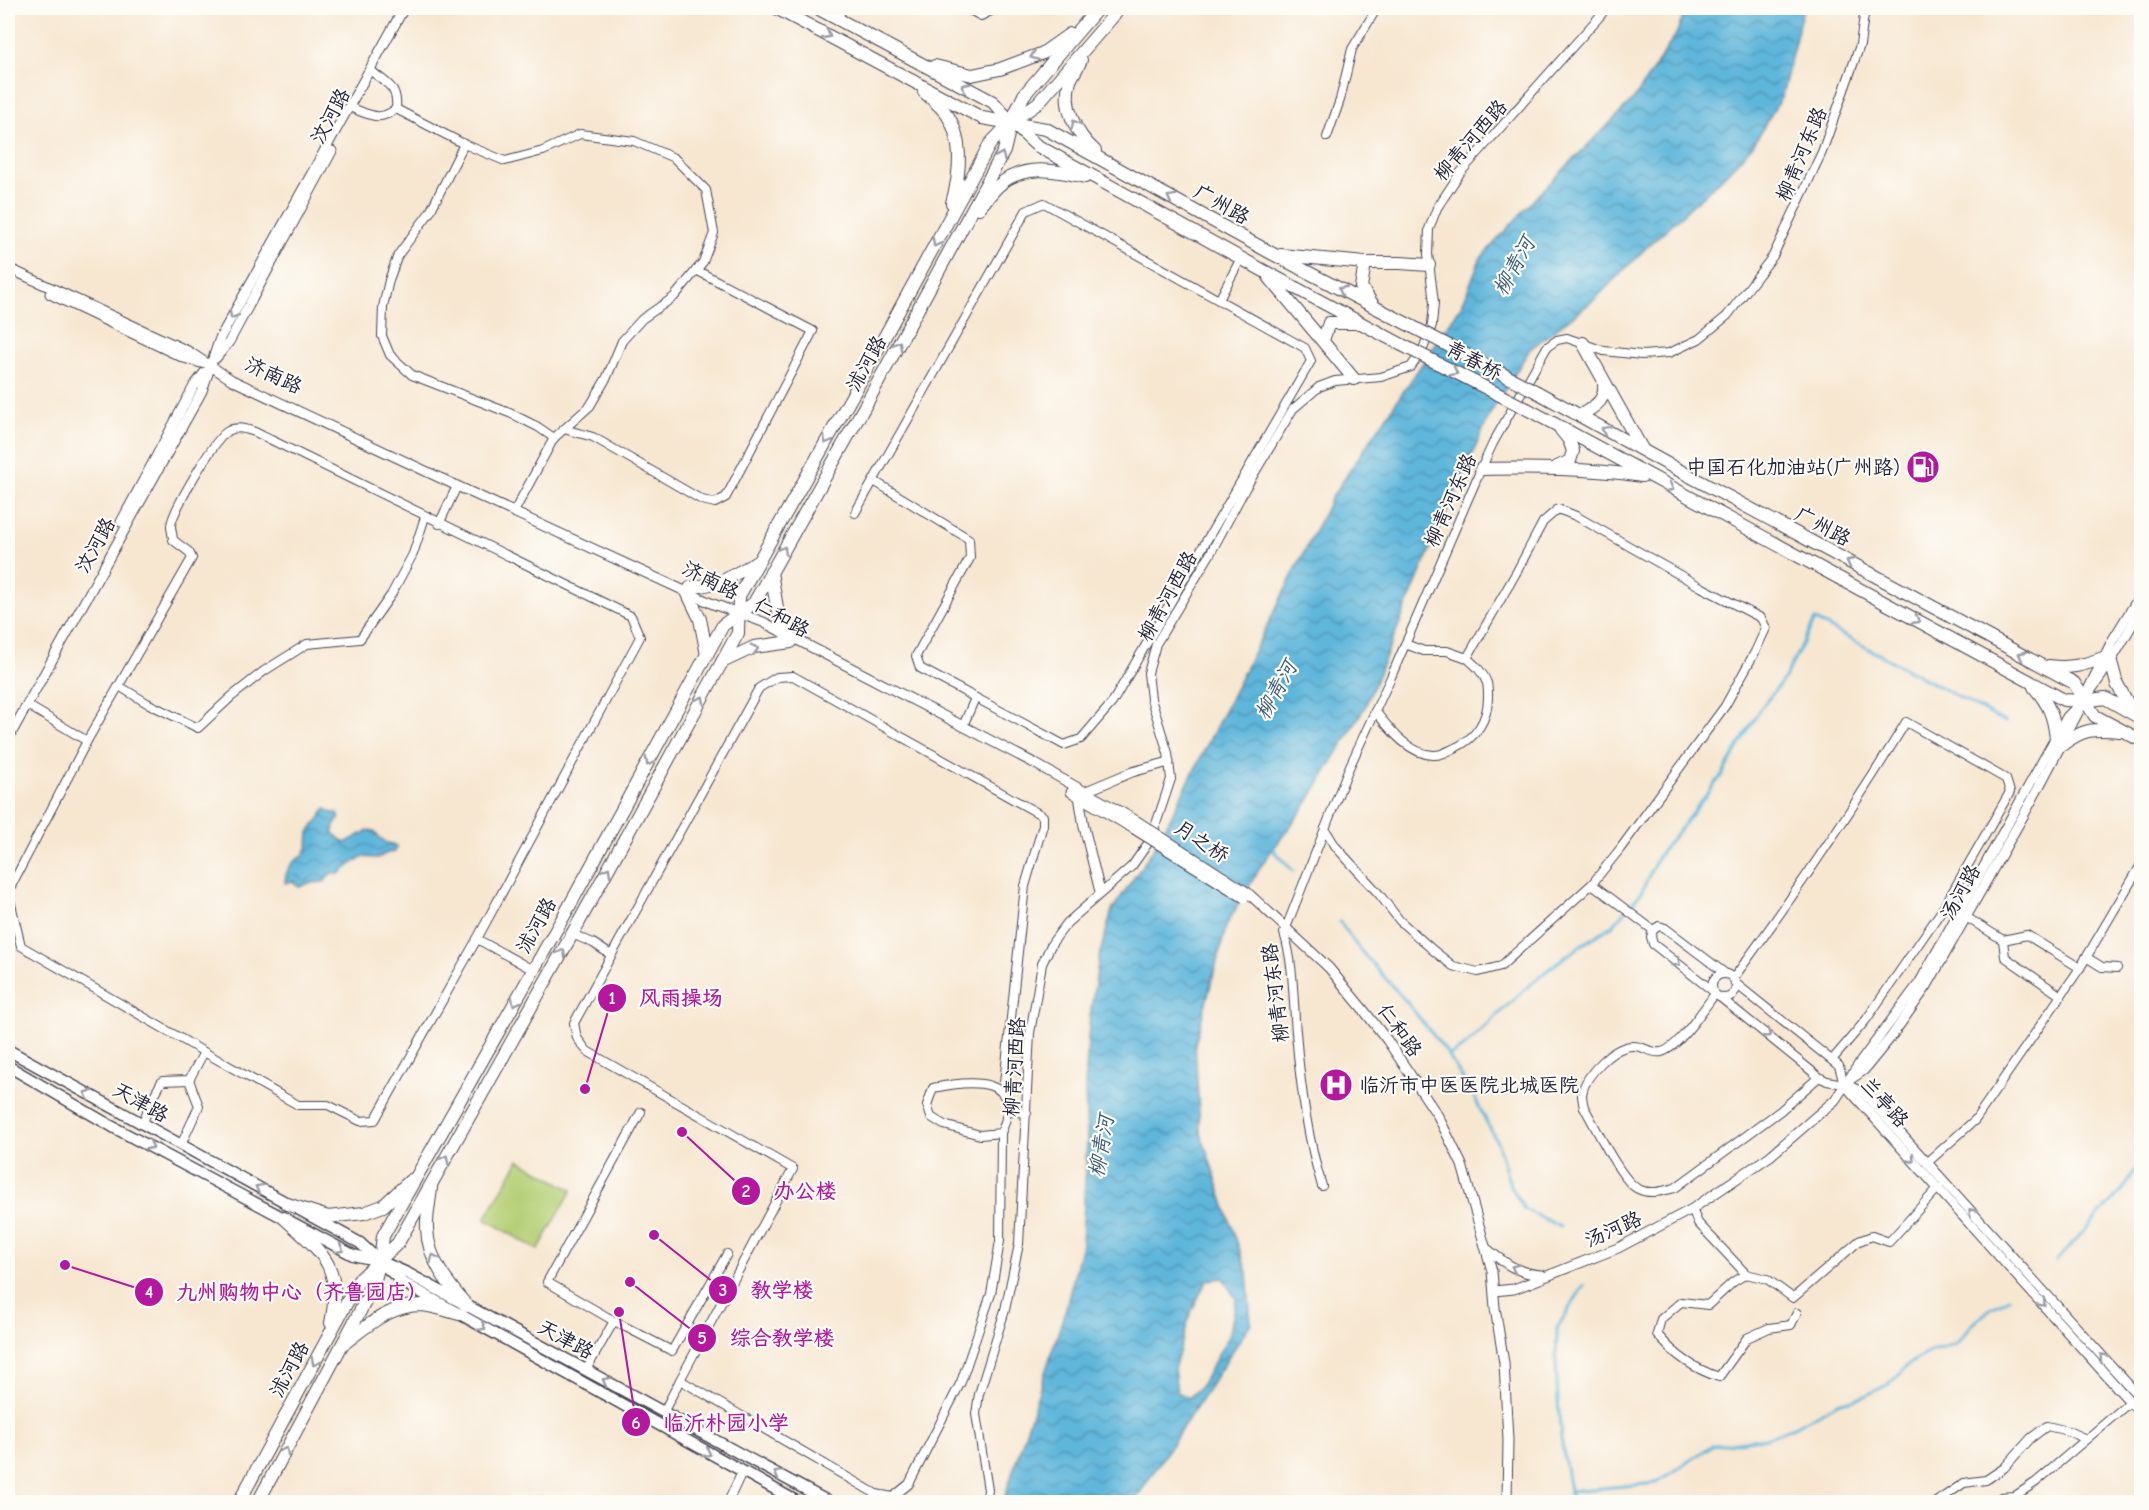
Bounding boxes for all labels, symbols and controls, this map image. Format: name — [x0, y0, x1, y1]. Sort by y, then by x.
one-way arrow — [821, 28, 832, 39]
one-way arrow — [1029, 49, 1040, 61]
street label: 汶河路 — [306, 83, 355, 148]
one-way arrow — [961, 83, 971, 94]
street label: 柳青河西路 — [1429, 94, 1513, 186]
street label: 柳青河东路 — [1771, 103, 1832, 205]
one-way arrow — [1071, 120, 1082, 131]
one-way arrow — [994, 151, 1006, 162]
street label: 广州路 — [1190, 180, 1254, 230]
one-way arrow — [1166, 194, 1177, 205]
water label: 柳青河 — [1488, 230, 1541, 299]
one-way arrow — [932, 236, 943, 247]
one-way arrow — [1338, 286, 1349, 297]
one-way arrow — [229, 309, 240, 320]
street label: 沭河路 — [842, 331, 892, 395]
street label: 青春桥 — [1442, 336, 1506, 385]
one-way arrow — [891, 341, 902, 352]
street label: 济南路 — [242, 352, 307, 399]
one-way arrow — [1448, 364, 1459, 376]
one-way arrow — [1601, 425, 1611, 437]
one-way arrow — [823, 433, 834, 444]
street label: 柳青河东路 — [1420, 449, 1482, 551]
fuel station icon: 中国石化加油站(广州路) — [1905, 449, 1941, 485]
place label: 中国石化加油站(广州路) — [1686, 456, 1900, 479]
one-way arrow — [1664, 481, 1674, 492]
street label: 广州路 — [1791, 502, 1856, 551]
street label: 汶河路 — [71, 513, 121, 577]
one-way arrow — [776, 546, 788, 556]
street label: 柳青河西路 — [1133, 546, 1202, 646]
street label: 济南路 — [679, 557, 744, 605]
one-way arrow — [1845, 558, 1856, 570]
street label: 仁和路 — [750, 593, 814, 643]
one-way arrow — [1909, 613, 1920, 624]
one-way arrow — [750, 643, 760, 656]
one-way arrow — [2018, 651, 2028, 662]
water label: 柳青河 — [1250, 654, 1303, 723]
one-way arrow — [694, 696, 705, 706]
one-way arrow — [644, 755, 656, 766]
street label: 月之桥 — [1170, 815, 1233, 867]
street label: 汤河路 — [1936, 860, 1986, 924]
one-way arrow — [600, 867, 611, 877]
street label: 沭河路 — [512, 893, 562, 957]
street label: 柳青河东路 — [1258, 941, 1293, 1044]
one-way arrow — [554, 949, 566, 959]
one-way arrow — [1670, 955, 1681, 966]
callout: 风雨操场 — [597, 978, 735, 1017]
text: 风雨操场 — [639, 986, 723, 1010]
text: 1 — [608, 988, 616, 1009]
one-way arrow — [511, 996, 522, 1006]
street label: 仁和路 — [1373, 999, 1427, 1062]
street label: 柳青河西路 — [1000, 1015, 1030, 1118]
one-way arrow — [1760, 1027, 1771, 1038]
hospital icon: 临沂市中医医院北城医院 — [1318, 1067, 1354, 1103]
street label: 兰亭路 — [1856, 1072, 1914, 1133]
place label: 临沂市中医医院北城医院 — [1359, 1074, 1579, 1097]
street label: 天津路 — [109, 1078, 173, 1128]
one-way arrow — [84, 1090, 94, 1101]
water label: 柳青河 — [1084, 1110, 1119, 1179]
one-way arrow — [144, 1139, 154, 1150]
one-way arrow — [1904, 1152, 1915, 1163]
one-way arrow — [438, 1155, 449, 1165]
callout: 办公楼 — [731, 1171, 848, 1210]
text: 办公楼 — [774, 1179, 837, 1203]
text: 2 — [742, 1181, 751, 1202]
one-way arrow — [254, 1184, 265, 1195]
street label: 汤河路 — [1581, 1206, 1646, 1252]
one-way arrow — [1968, 1208, 1979, 1218]
one-way arrow — [334, 1242, 345, 1253]
one-way arrow — [430, 1254, 442, 1265]
one-way arrow — [1510, 1264, 1521, 1276]
callout: 教学楼 — [708, 1270, 825, 1309]
callout: 九州购物中心（齐鲁园店） — [134, 1273, 440, 1312]
text: 教学楼 — [751, 1278, 814, 1302]
text: 九州购物中心（齐鲁园店） — [176, 1280, 428, 1304]
text: 3 — [719, 1280, 727, 1301]
text: 4 — [145, 1282, 153, 1303]
one-way arrow — [2035, 1297, 2046, 1307]
street label: 天津路 — [534, 1315, 599, 1364]
callout: 综合教学楼 — [687, 1318, 846, 1357]
one-way arrow — [476, 1320, 486, 1331]
text: 综合教学楼 — [730, 1326, 835, 1350]
text: 5 — [697, 1328, 707, 1349]
street label: 沭河路 — [265, 1336, 314, 1401]
one-way arrow — [2099, 1353, 2110, 1363]
one-way arrow — [311, 1356, 322, 1366]
one-way arrow — [602, 1377, 613, 1388]
callout: 临沂朴园小学 — [621, 1403, 801, 1442]
text: 临沂朴园小学 — [663, 1411, 789, 1435]
text: 6 — [631, 1413, 641, 1434]
one-way arrow — [701, 1446, 711, 1457]
one-way arrow — [278, 1447, 289, 1457]
one-way arrow — [773, 1470, 784, 1481]

